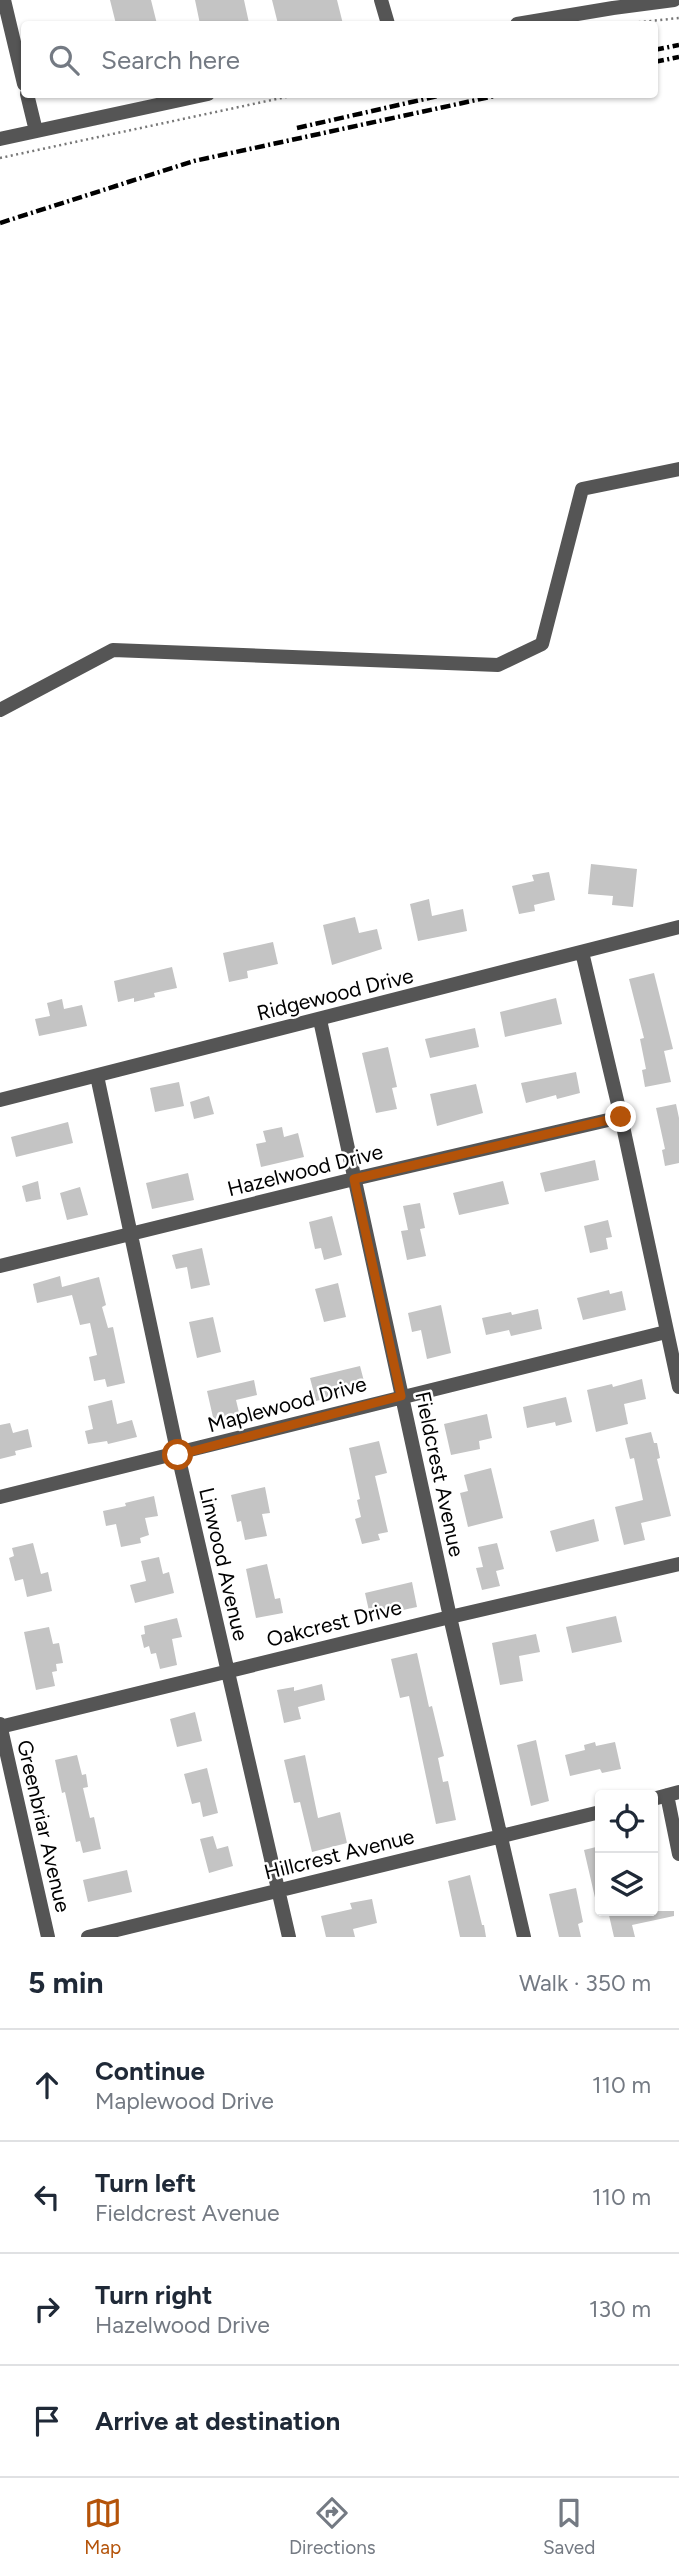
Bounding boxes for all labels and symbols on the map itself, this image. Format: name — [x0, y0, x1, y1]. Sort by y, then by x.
street label: Ridgewood Drive — [254, 962, 416, 1026]
route end — [605, 1101, 636, 1132]
street label: Hazelwood Drive — [225, 1139, 385, 1201]
street label: Maplewood Drive — [205, 1371, 369, 1437]
street label: Fieldcrest Avenue — [410, 1389, 470, 1559]
route start — [162, 1439, 193, 1470]
street label: Linwood Avenue — [194, 1485, 254, 1643]
street label: Oakcrest Drive — [264, 1594, 404, 1652]
street label: Greenbriar Avenue — [12, 1737, 76, 1915]
street label: Hillcrest Avenue — [261, 1823, 417, 1885]

